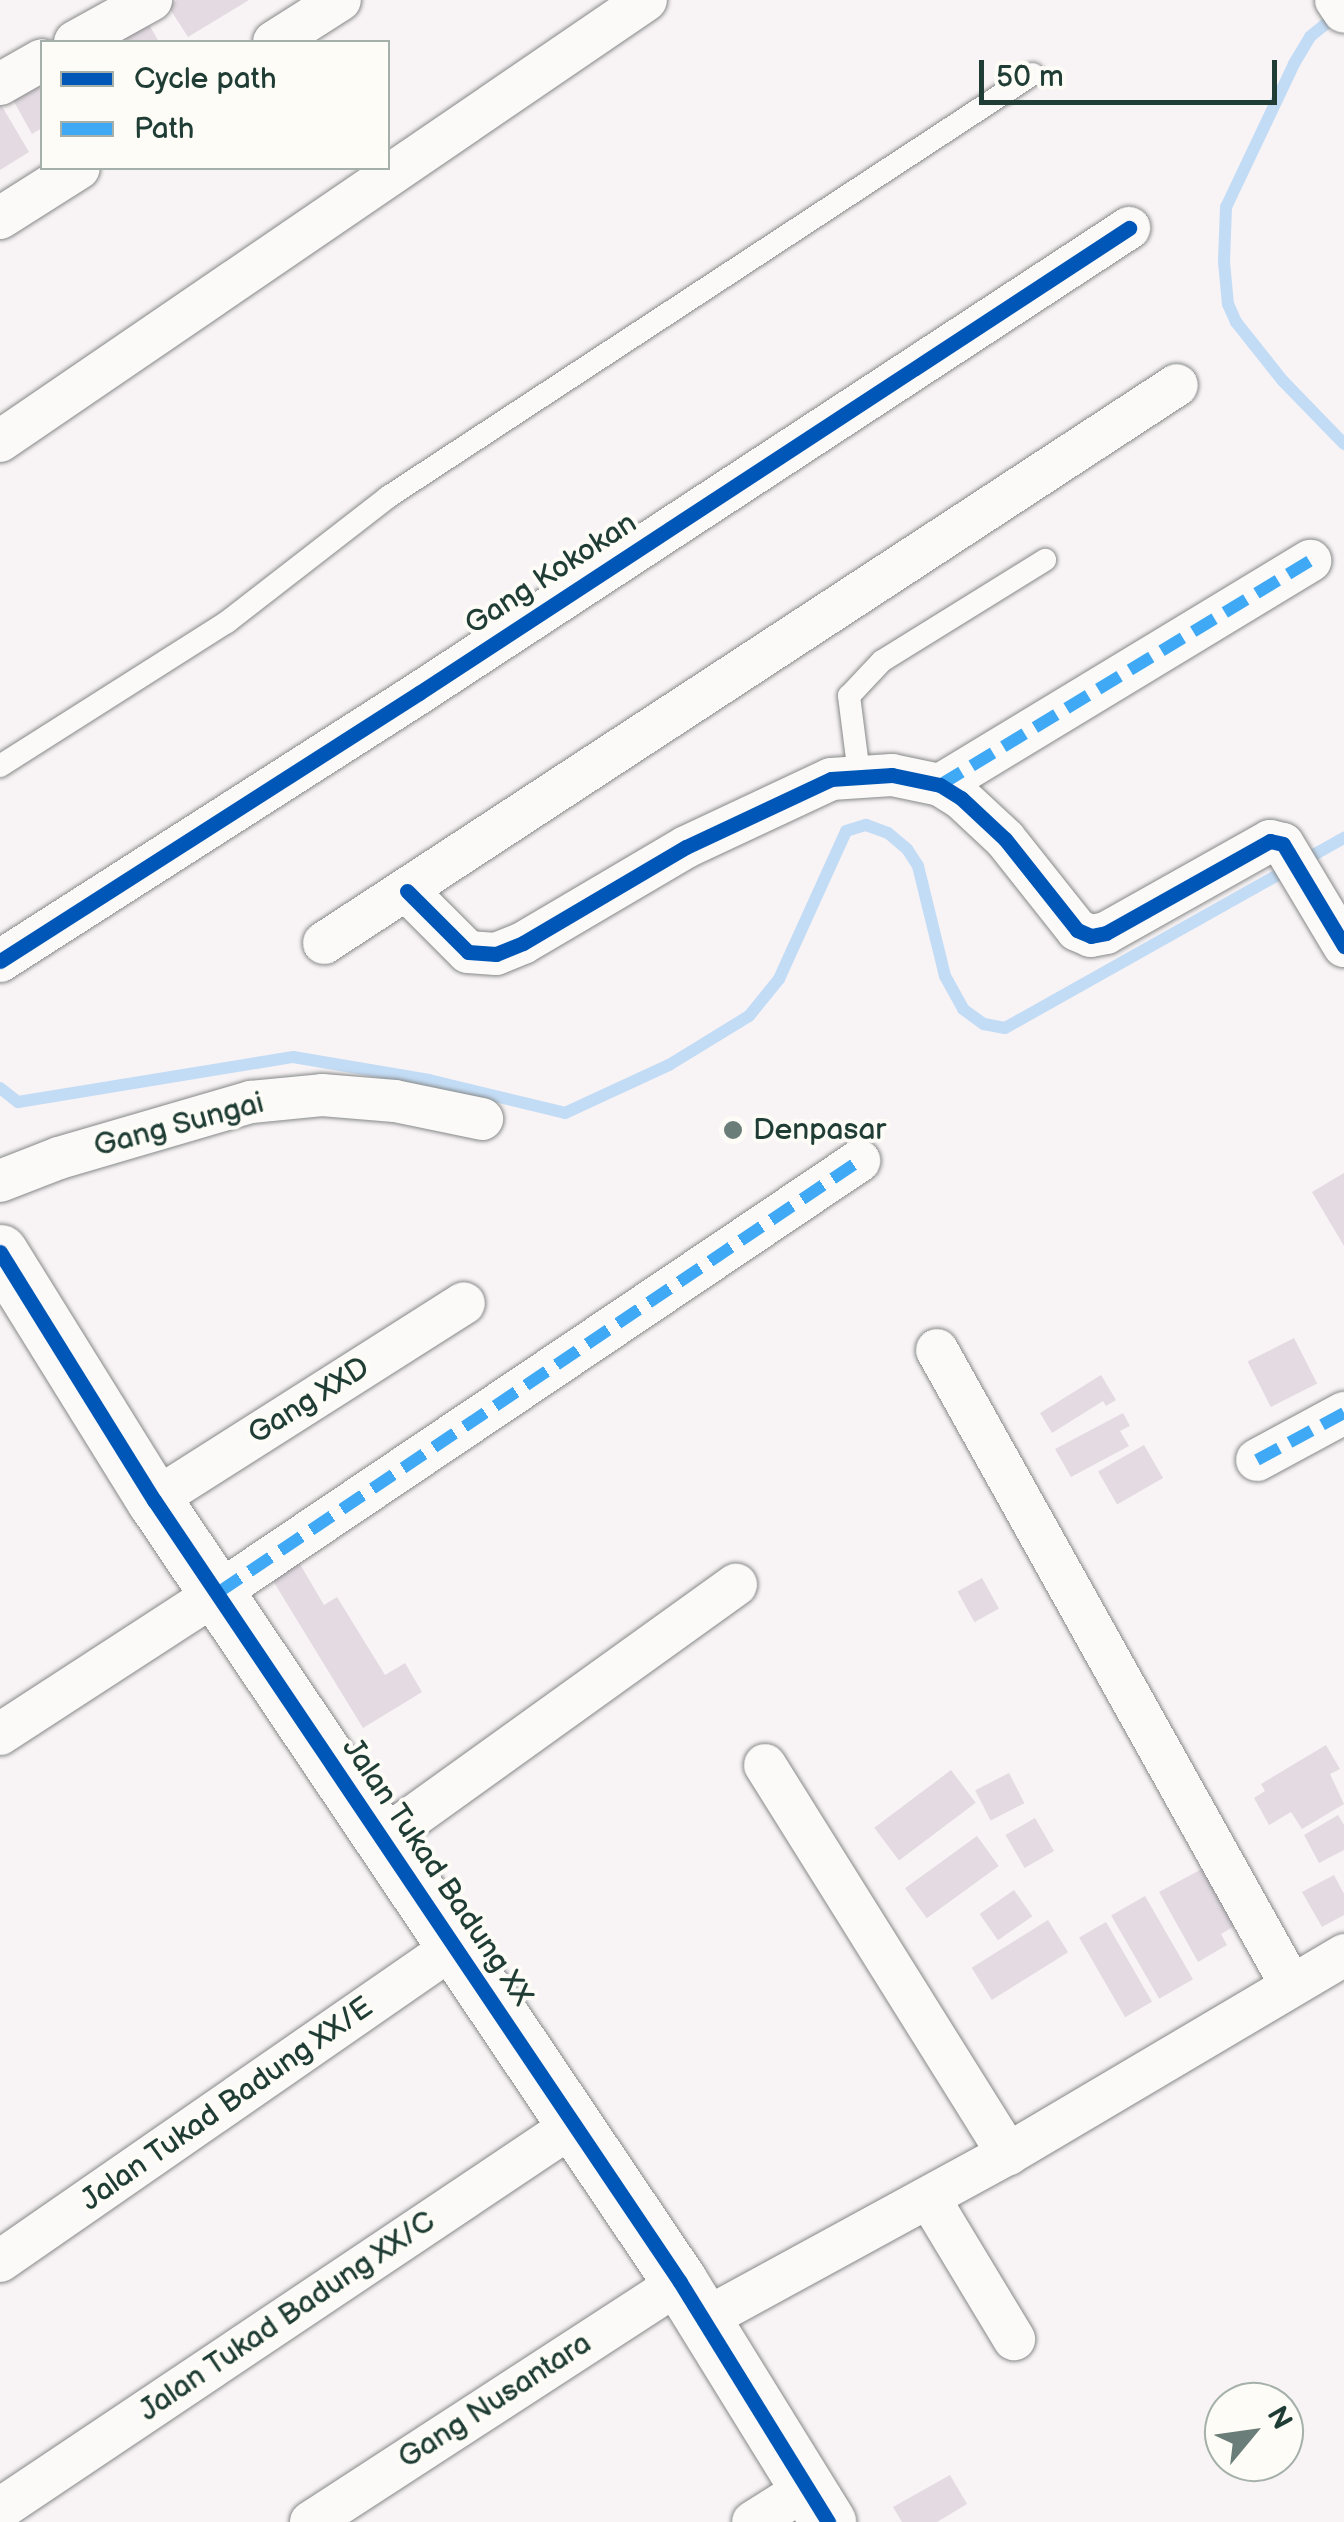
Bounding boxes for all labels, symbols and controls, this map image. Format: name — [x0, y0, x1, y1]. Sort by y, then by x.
legend — [40, 40, 390, 170]
scale bar — [984, 40, 1282, 102]
text: 50 m — [996, 59, 1064, 95]
text: Cycle path — [134, 61, 277, 97]
text: Path — [134, 111, 194, 147]
street label: Gang Kokokan — [459, 505, 643, 643]
street label: Gang Sungai — [90, 1085, 268, 1165]
place label: Denpasar — [753, 1112, 886, 1148]
marker: Denpasar — [722, 1119, 744, 1141]
street label: Gang XXD — [241, 1349, 377, 1453]
street label: Jalan Tukad Badung XX — [333, 1730, 541, 2014]
street label: Jalan Tukad Badung XX/E — [73, 1989, 381, 2219]
street label: Jalan Tukad Badung XX/C — [131, 2203, 443, 2429]
street label: Gang Nusantara — [392, 2325, 598, 2477]
north arrow — [1204, 2382, 1304, 2482]
text: N — [1259, 2401, 1298, 2435]

